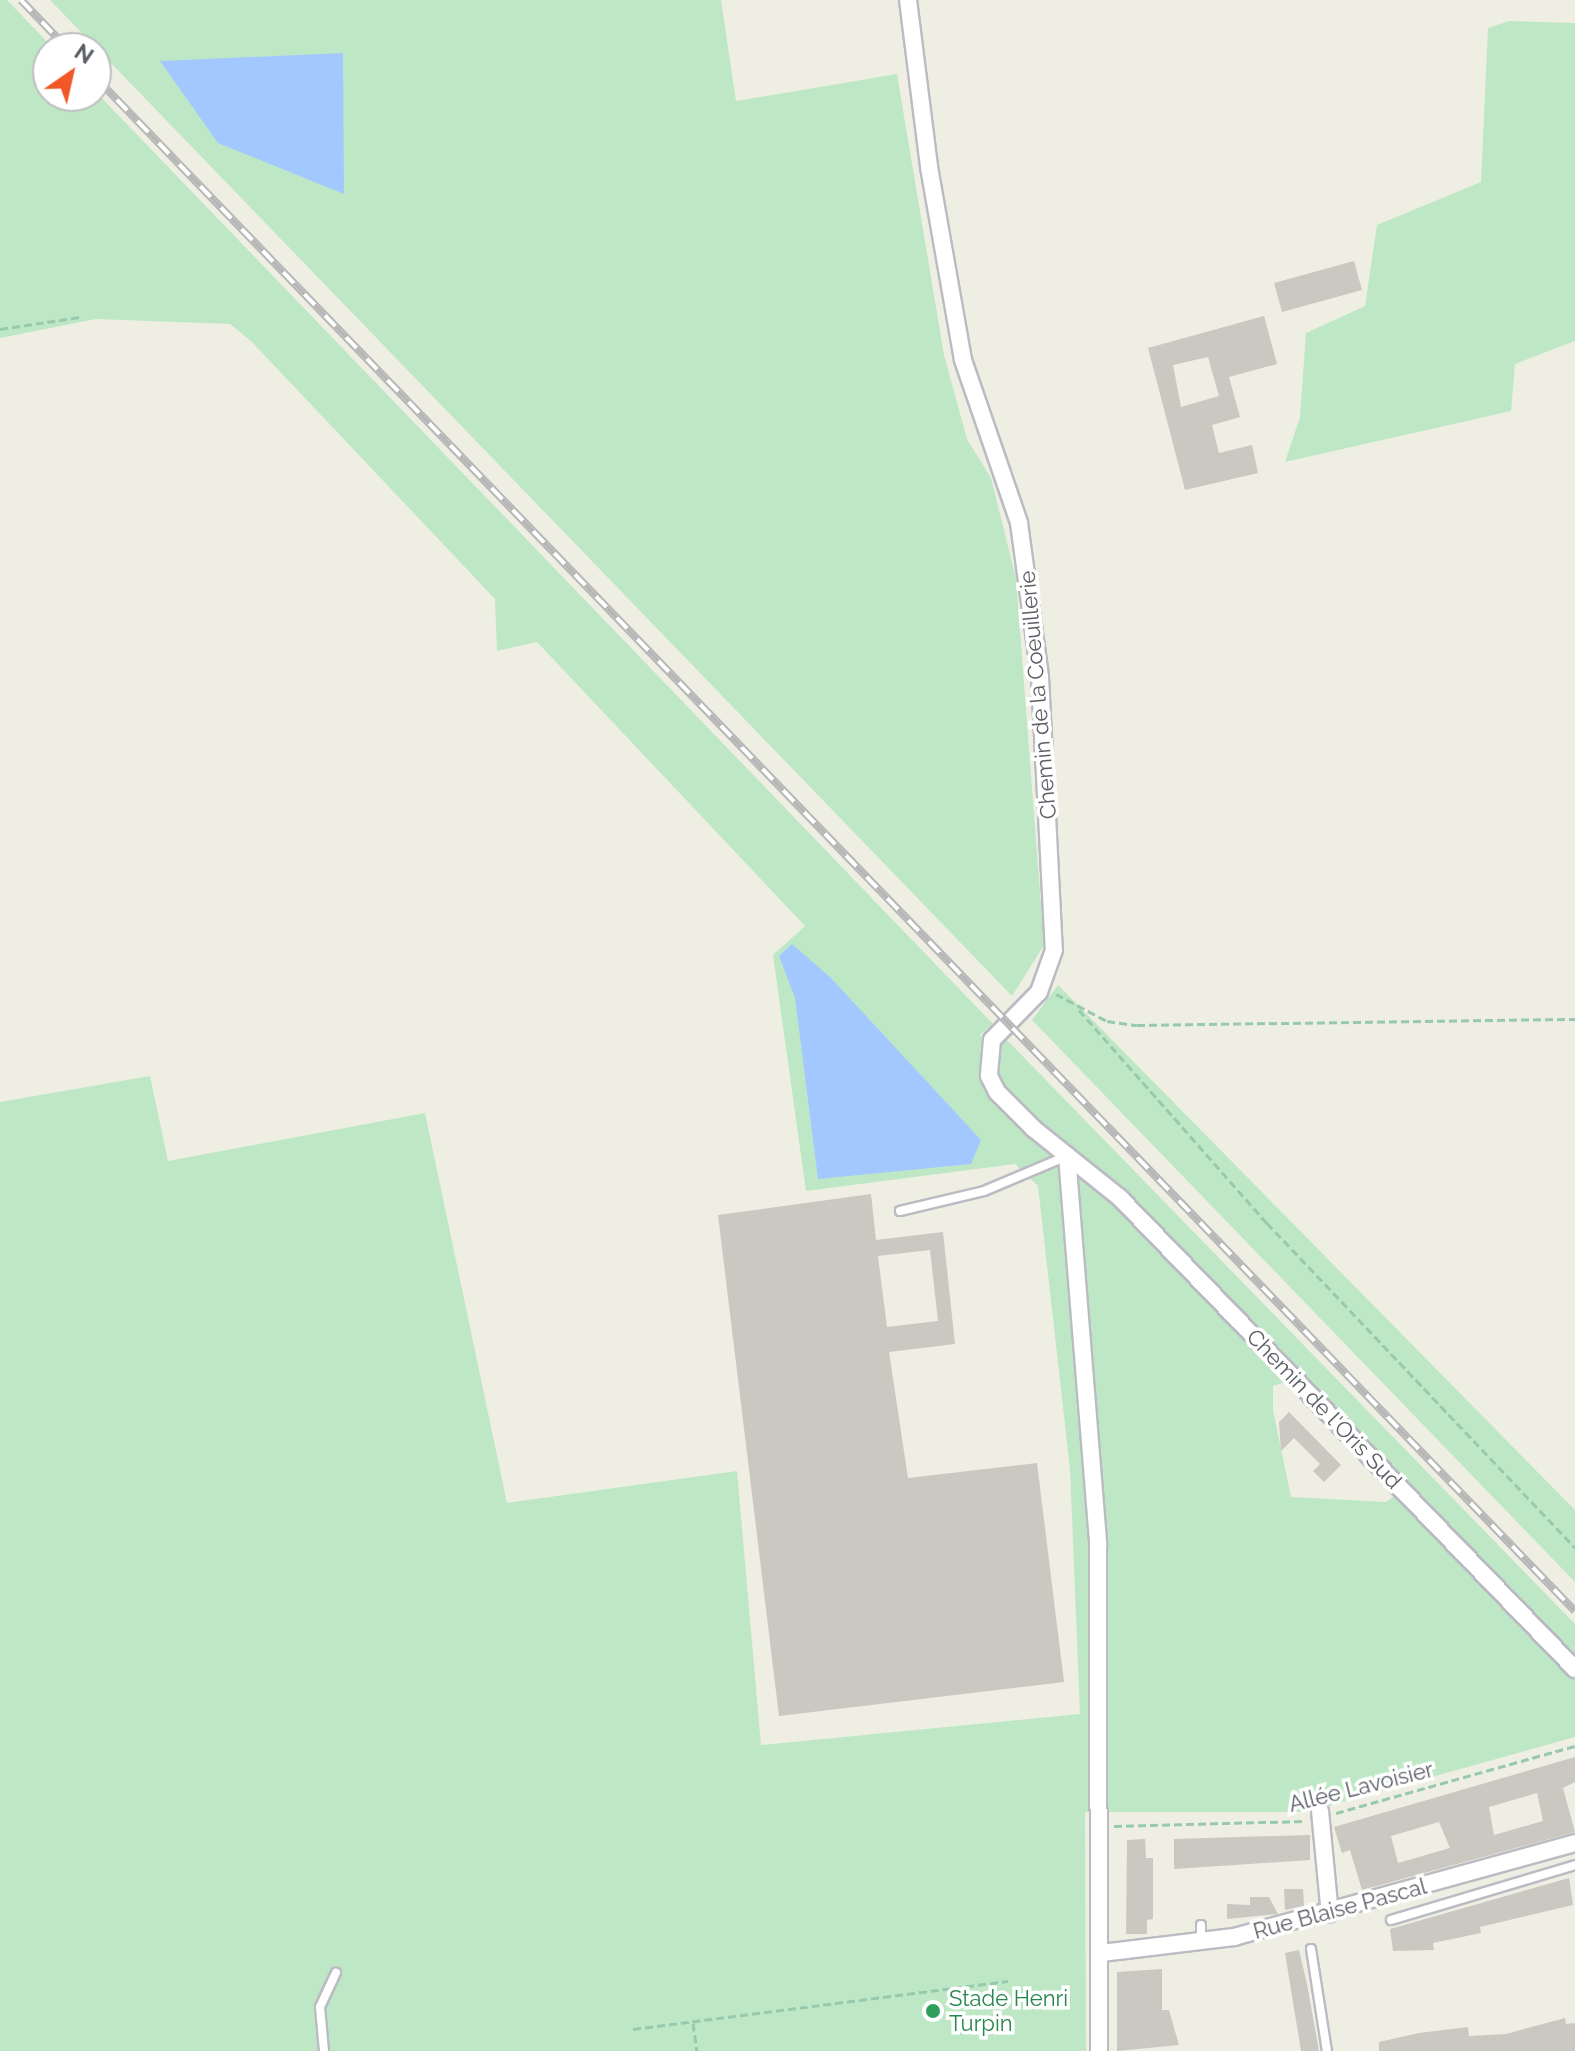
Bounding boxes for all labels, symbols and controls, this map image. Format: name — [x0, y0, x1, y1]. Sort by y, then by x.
north arrow — [32, 32, 112, 112]
text: N — [70, 38, 99, 69]
street label: Chemin de la Coeuillerie — [1014, 570, 1062, 820]
street label: Chemin de l'Oris Sud — [1241, 1324, 1407, 1494]
street label: Allée Lavoisier — [1286, 1756, 1436, 1818]
street label: Rue Blaise Pascal — [1250, 1873, 1430, 1945]
place label: Stade Henri Turpin — [949, 1985, 1068, 2036]
marker: Stade Henri Turpin — [924, 2002, 942, 2020]

